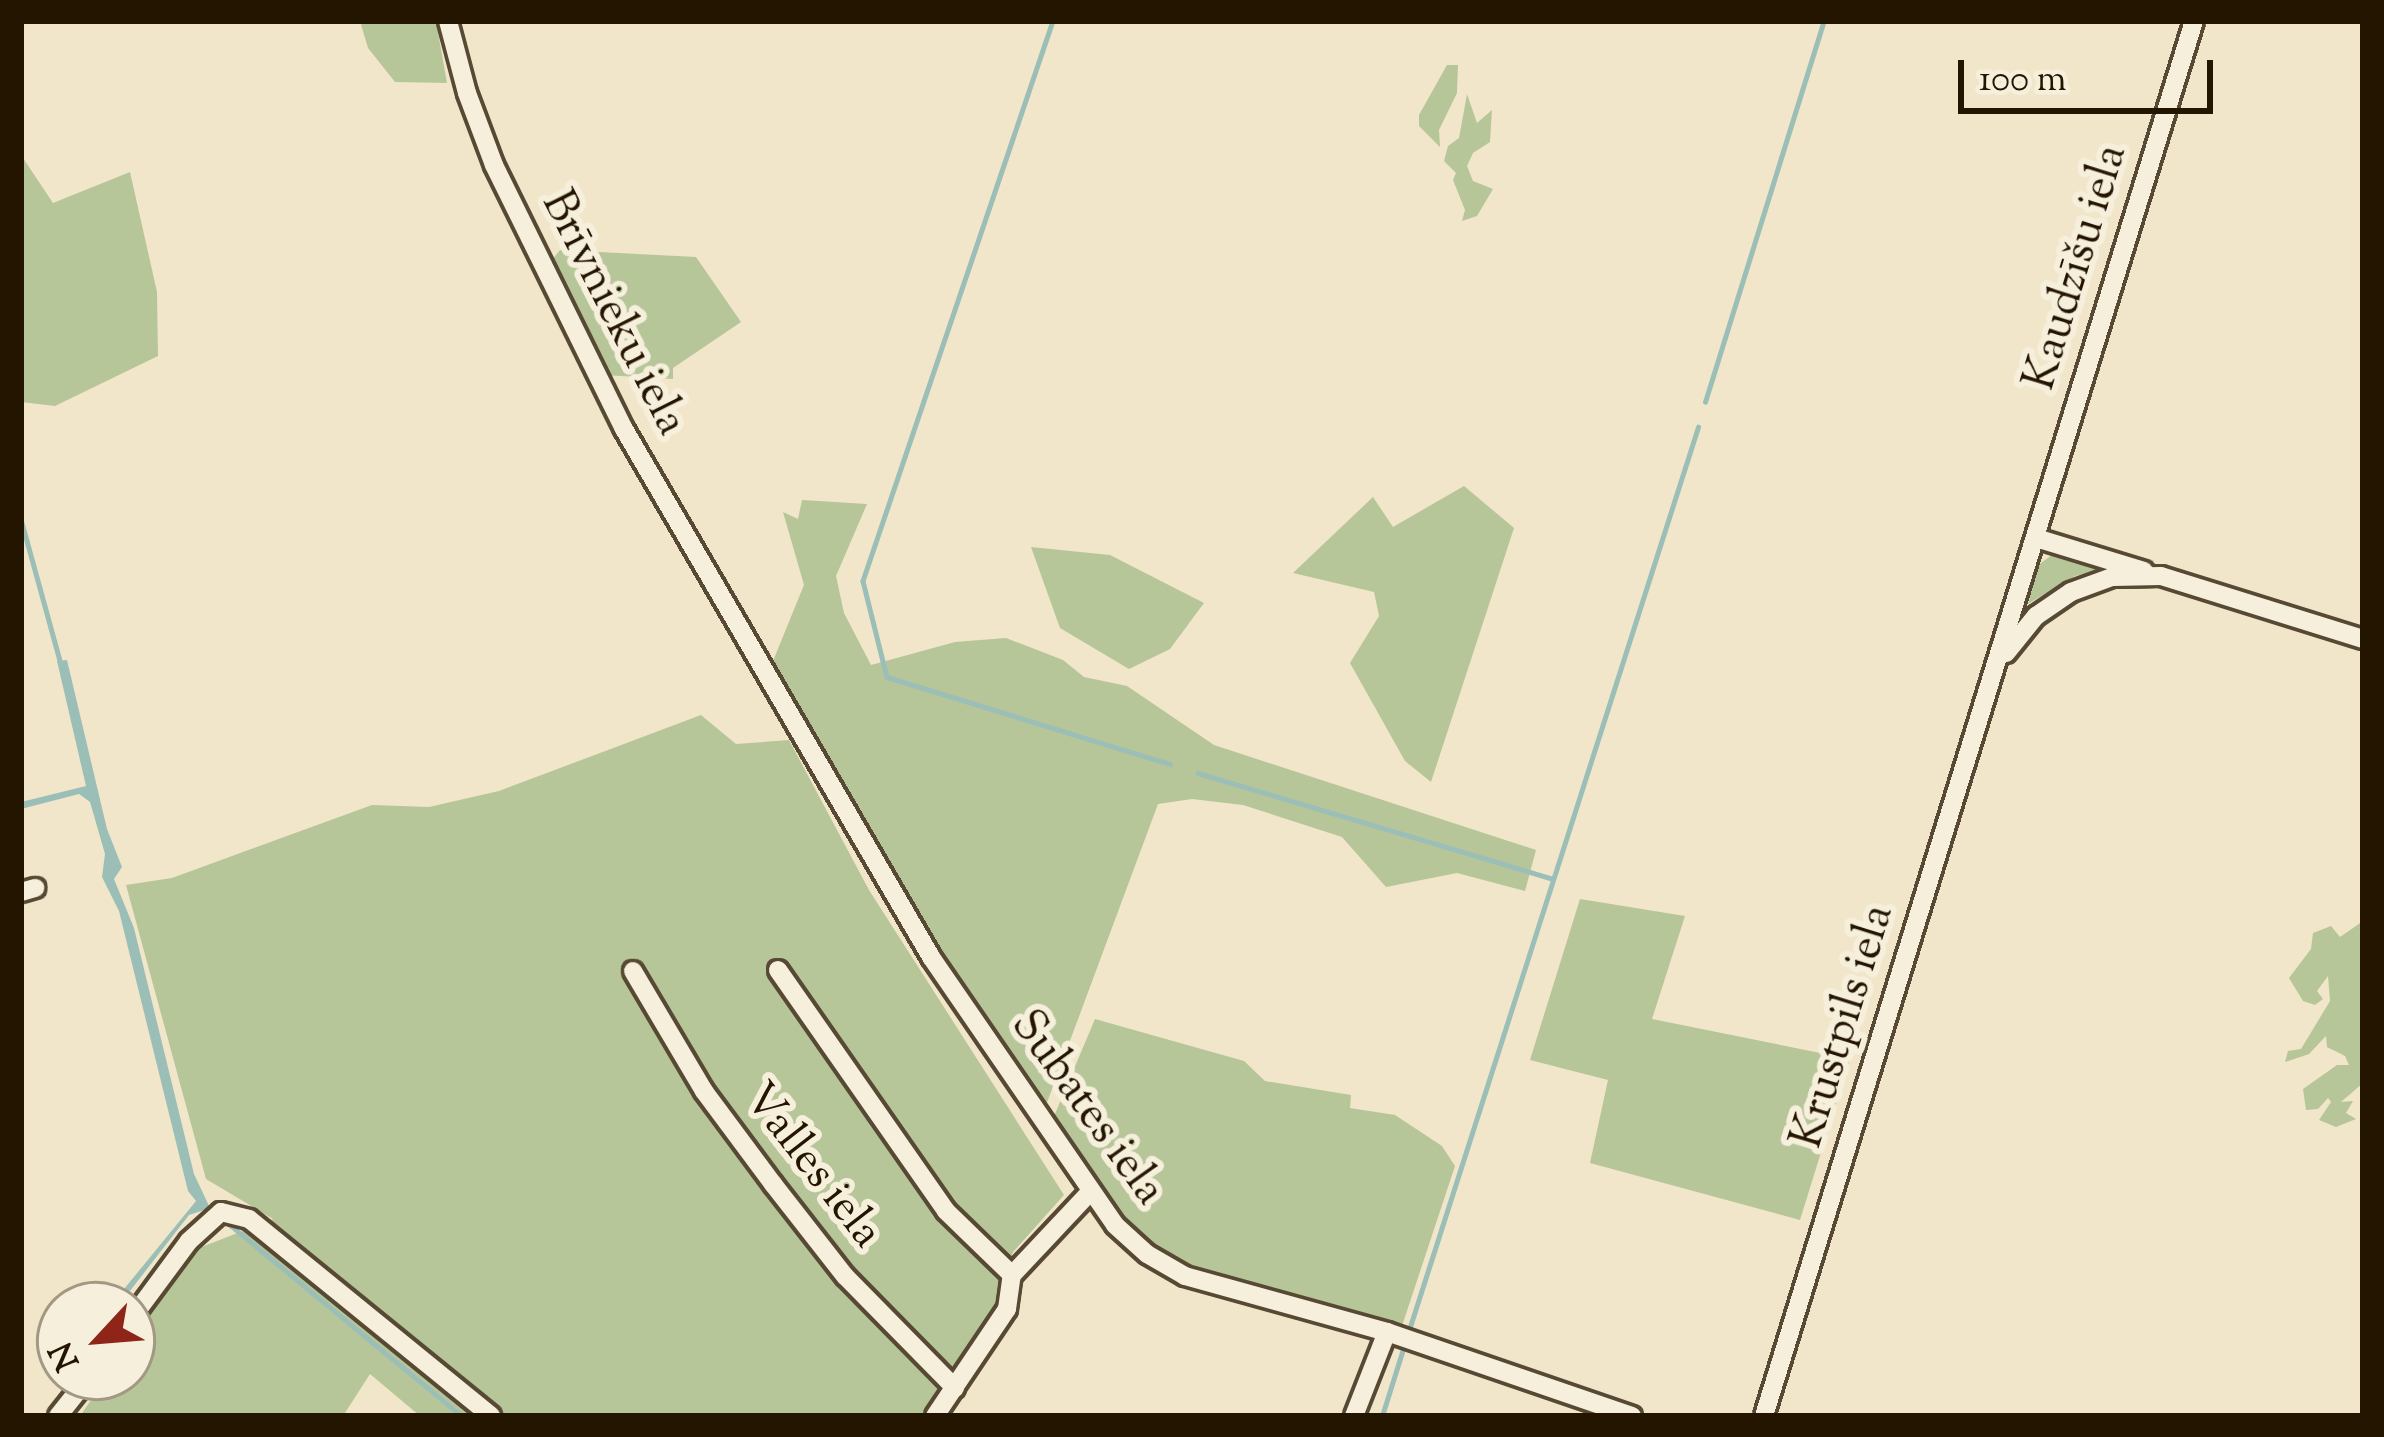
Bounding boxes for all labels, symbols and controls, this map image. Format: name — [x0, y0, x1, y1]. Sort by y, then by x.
scale bar — [1964, 36, 2219, 110]
text: 100 m — [1979, 55, 2066, 107]
street label: Kaudzīšu iela — [2015, 139, 2141, 397]
street label: Brīvnieku iela — [527, 183, 697, 445]
street label: Krustpils iela — [1782, 899, 1908, 1155]
street label: Subates iela — [997, 1001, 1175, 1217]
street label: Valles iela — [730, 1074, 892, 1260]
north arrow — [36, 1281, 156, 1401]
text: N — [39, 1333, 94, 1378]

